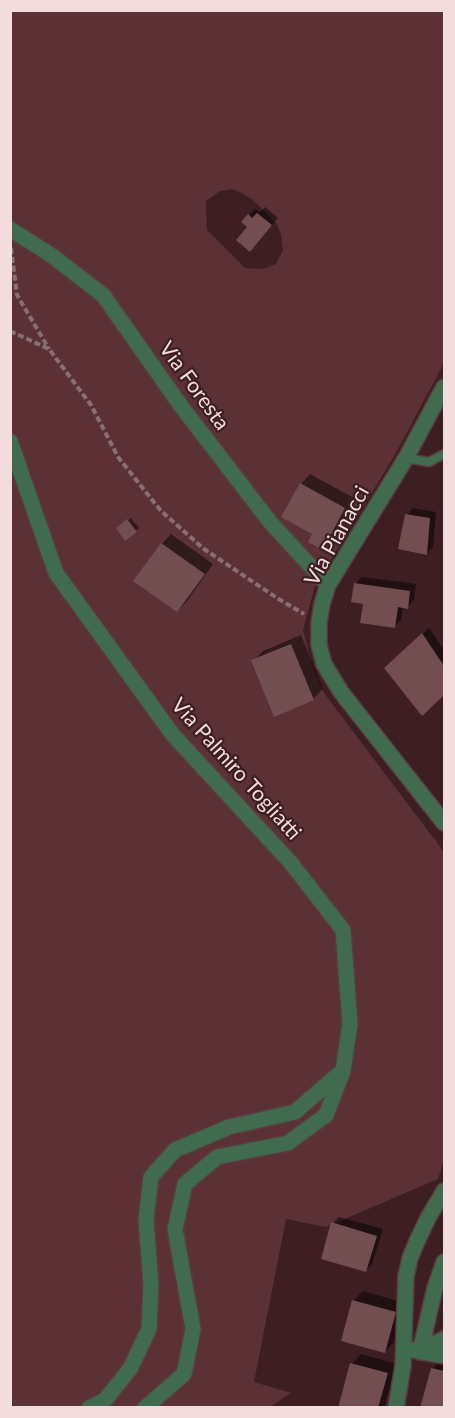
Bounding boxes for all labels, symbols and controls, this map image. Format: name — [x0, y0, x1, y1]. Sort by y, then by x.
street label: Via Foresta — [153, 337, 235, 435]
street label: Via Pianacci — [299, 482, 375, 590]
street label: Via Palmiro Togliatti — [166, 693, 306, 845]

